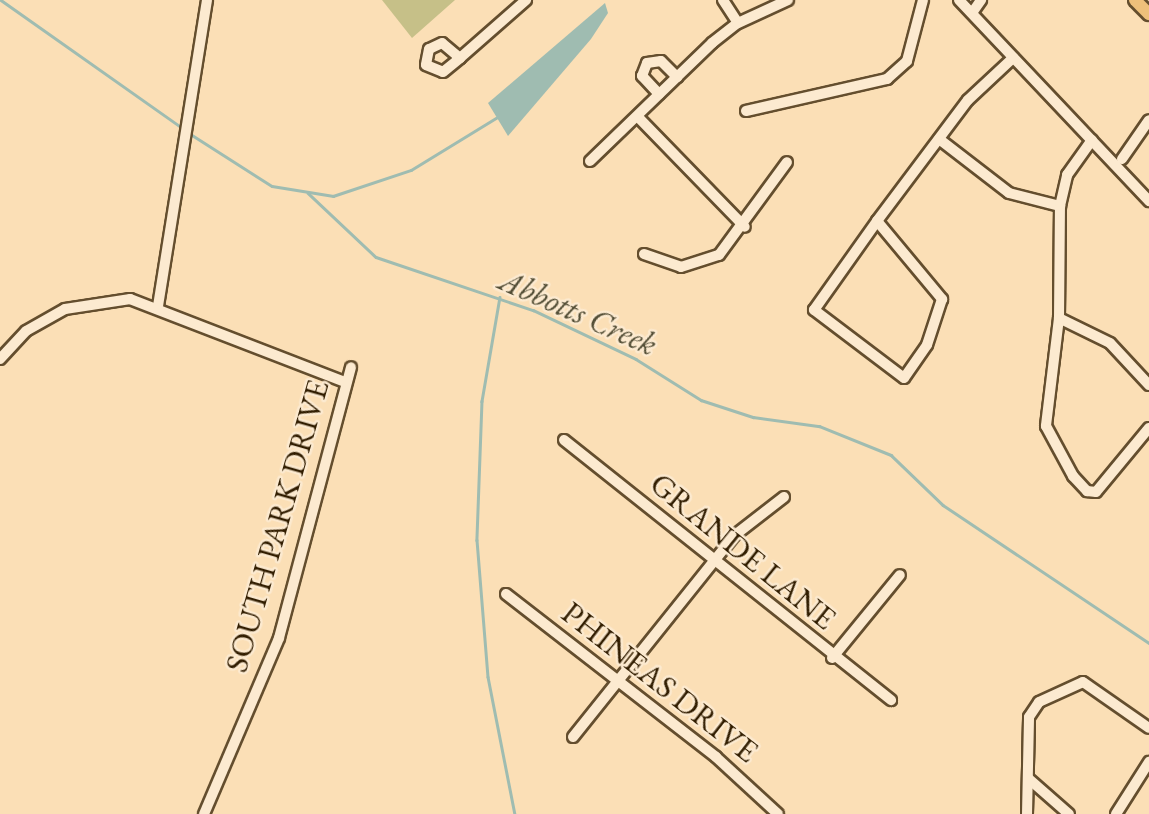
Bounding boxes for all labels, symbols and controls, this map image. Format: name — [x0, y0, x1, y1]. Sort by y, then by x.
water label: Abbotts Creek — [493, 260, 663, 364]
street label: SOUTH PARK DRIVE — [217, 376, 337, 676]
street label: GRANDE LANE — [642, 464, 844, 638]
street label: PHINEAS DRIVE — [554, 593, 766, 771]

